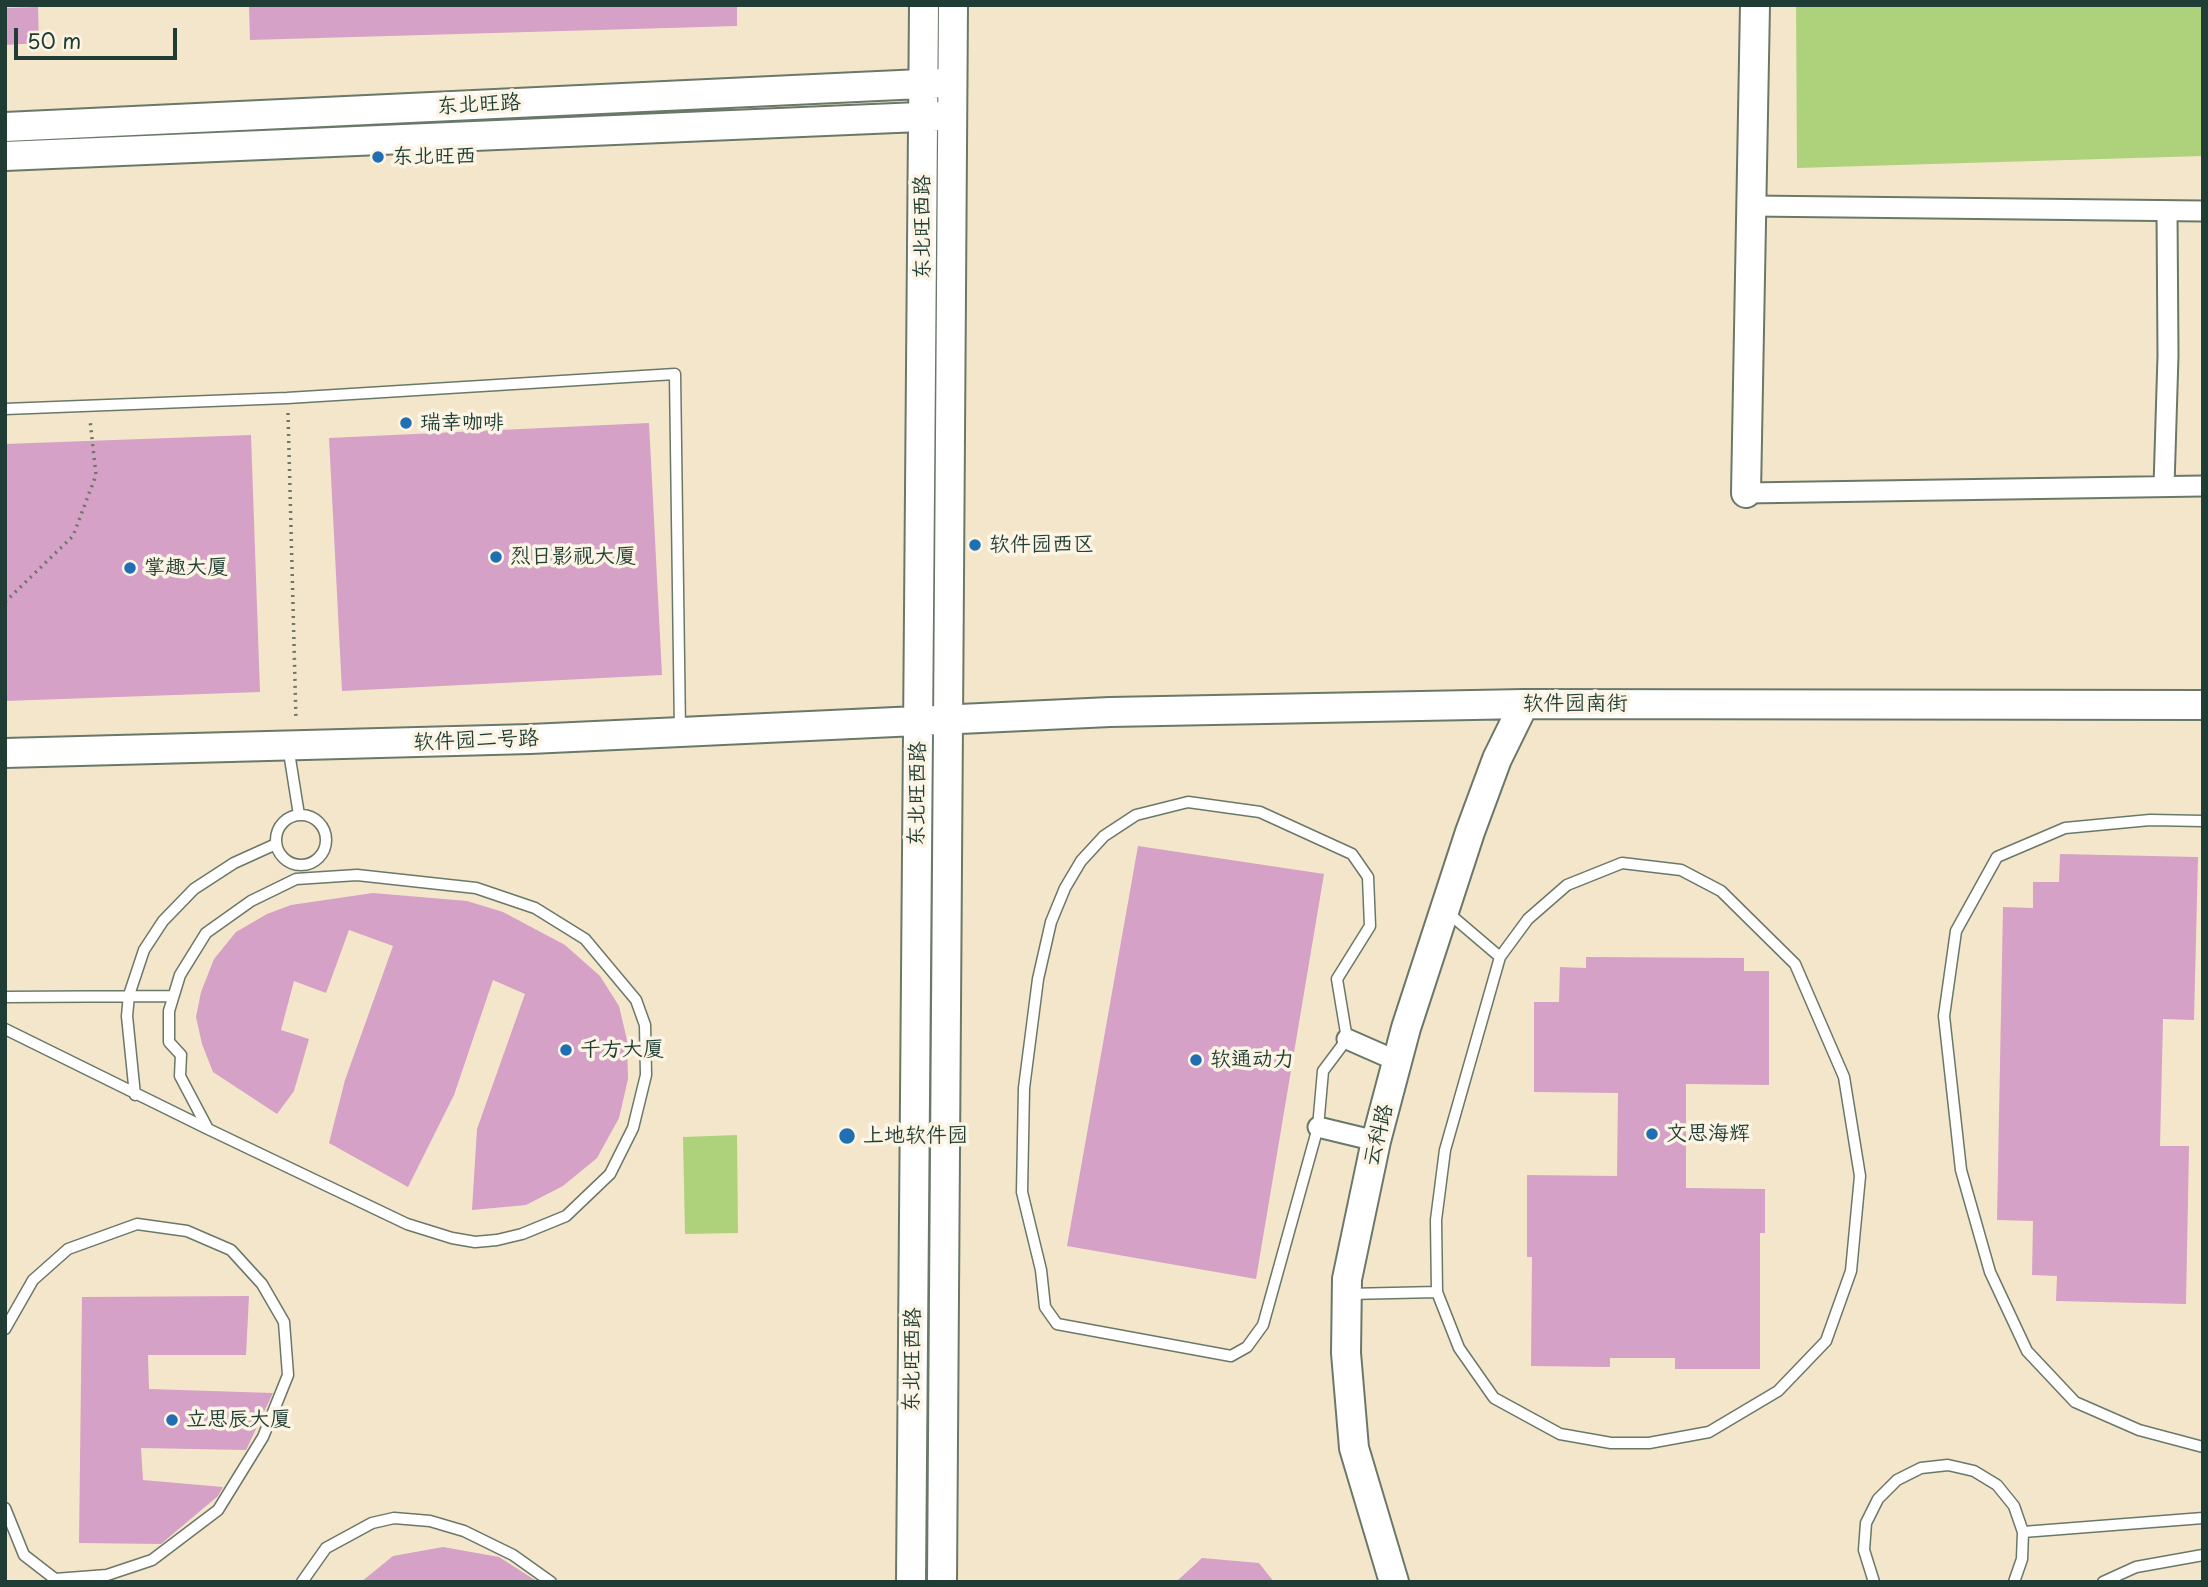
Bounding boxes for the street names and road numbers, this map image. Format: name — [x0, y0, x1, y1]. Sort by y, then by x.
street label: 东北旺路 — [436, 90, 522, 120]
street label: 东北旺西路 — [910, 175, 936, 279]
street label: 软件园南街 — [1523, 691, 1627, 717]
street label: 软件园二号路 — [413, 726, 539, 756]
street label: 东北旺西路 — [904, 741, 932, 847]
street label: 云科路 — [1359, 1101, 1399, 1169]
street label: 东北旺西路 — [899, 1307, 927, 1413]

